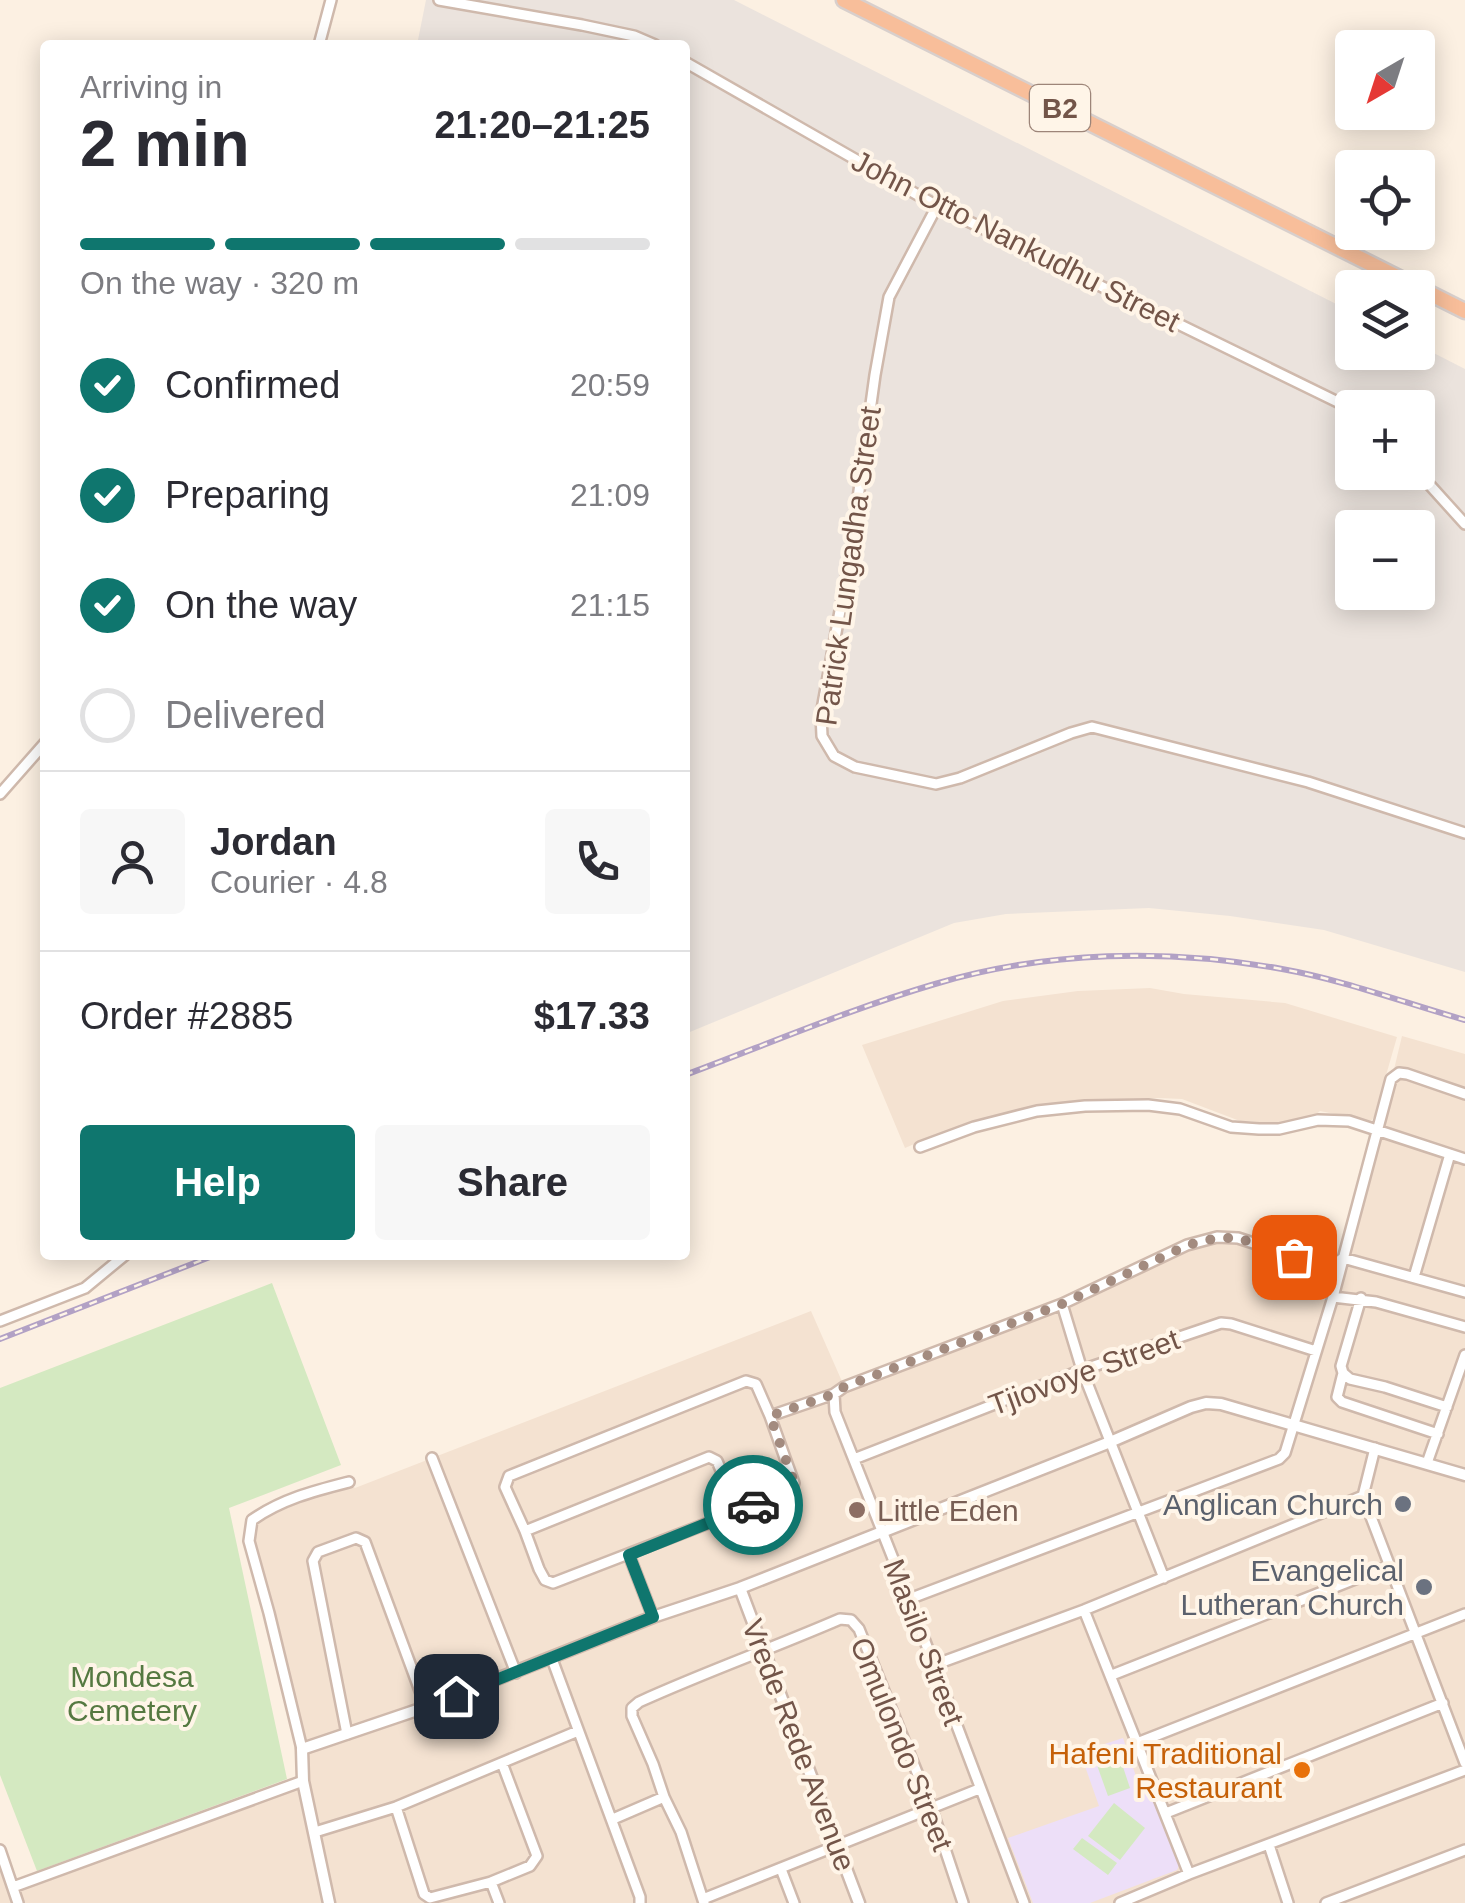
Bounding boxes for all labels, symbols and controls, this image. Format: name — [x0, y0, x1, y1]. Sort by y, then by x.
north arrow — [1335, 30, 1435, 130]
map controls — [1335, 30, 1435, 610]
text: Arriving in — [80, 69, 222, 105]
road number: B2 — [1030, 85, 1090, 131]
text: 21:20–21:25 — [434, 104, 650, 146]
text: 2 min — [80, 107, 250, 180]
street label: John Otto Nankudhu Street — [847, 144, 1186, 339]
button: locate — [1335, 150, 1435, 250]
text: On the way · 320 m — [80, 265, 359, 301]
button: layers — [1335, 270, 1435, 370]
icon: check — [80, 358, 135, 413]
text: Confirmed — [165, 364, 340, 406]
text: 20:59 — [570, 367, 650, 403]
button: + — [1335, 390, 1435, 490]
street label: Patrick Lungadha Street — [809, 404, 887, 728]
icon: check — [80, 468, 135, 523]
text: Preparing — [165, 474, 330, 516]
text: 21:09 — [570, 477, 650, 513]
button: − — [1335, 510, 1435, 610]
icon: check — [80, 578, 135, 633]
text: On the way — [165, 584, 357, 626]
text: 21:15 — [570, 587, 650, 623]
text: Delivered — [165, 694, 326, 736]
button: person — [80, 809, 185, 914]
button: phone — [545, 809, 650, 914]
text: Jordan — [210, 821, 337, 863]
text: Courier · 4.8 — [210, 864, 388, 900]
text: Order #2885 — [80, 995, 293, 1037]
text: $17.33 — [534, 995, 650, 1037]
button: Help — [80, 1125, 355, 1240]
button: Share — [375, 1125, 650, 1240]
pin — [1252, 1215, 1337, 1300]
icon: bag — [1267, 1230, 1322, 1285]
street label: Tjiovoye Street — [984, 1322, 1184, 1422]
courier — [703, 1455, 803, 1555]
icon: car — [726, 1478, 781, 1533]
place label: Anglican Church — [1163, 1488, 1383, 1521]
marker: Anglican Church — [1392, 1493, 1414, 1515]
place label: Little Eden — [877, 1494, 1019, 1527]
marker: Little Eden — [846, 1499, 868, 1521]
street label: Masilo Street — [877, 1554, 971, 1730]
place label: Evangelical Lutheran Church — [1181, 1554, 1404, 1621]
marker: Evangelical Lutheran Church — [1413, 1576, 1435, 1598]
street label: Vrede Rede Avenue — [736, 1615, 862, 1875]
street label: Omulondo Street — [844, 1633, 960, 1856]
pin — [414, 1654, 499, 1739]
park label: Mondesa Cemetery — [67, 1660, 197, 1727]
icon: home — [429, 1669, 484, 1724]
place label: Hafeni Traditional Restaurant — [1049, 1737, 1283, 1804]
marker: Hafeni Traditional Restaurant — [1291, 1759, 1313, 1781]

